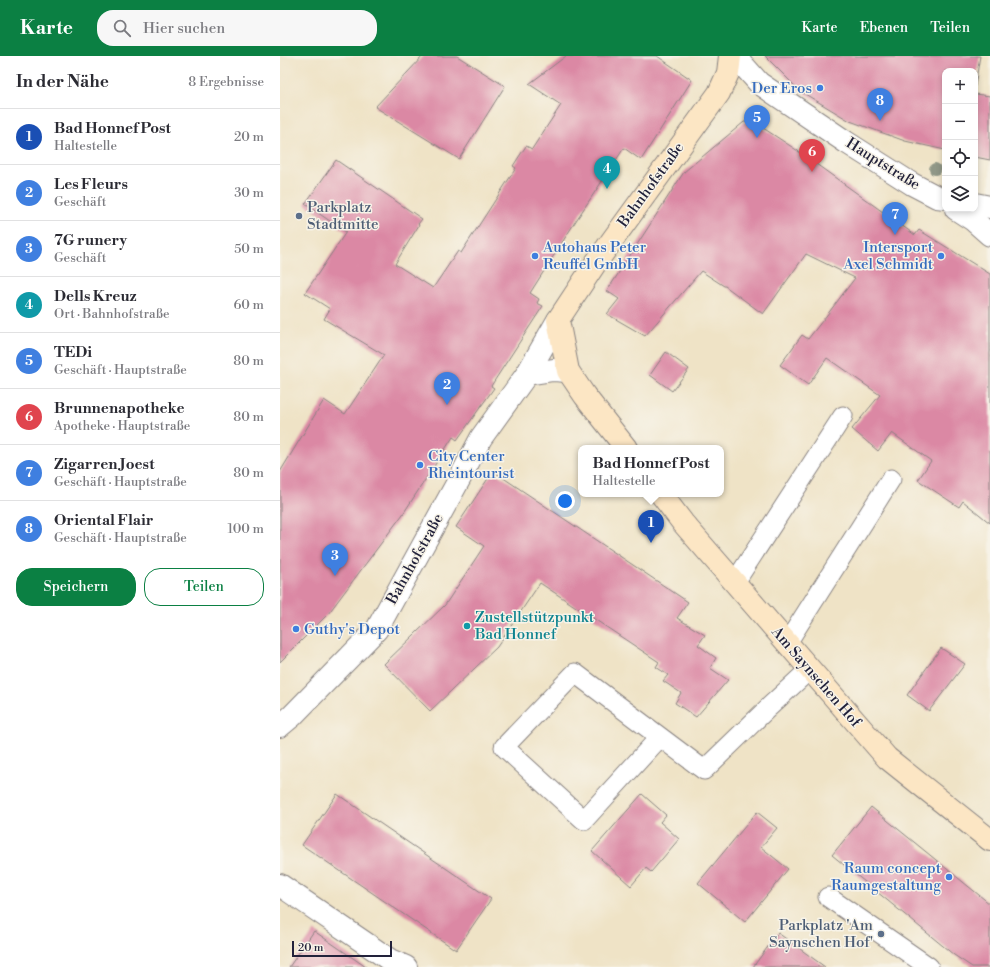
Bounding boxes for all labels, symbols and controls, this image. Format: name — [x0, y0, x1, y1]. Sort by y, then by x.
search box — [97, 10, 377, 46]
text: Karte — [20, 16, 73, 40]
icon: search — [111, 17, 133, 39]
text: Hier suchen — [143, 19, 225, 38]
text: Karte — [801, 19, 838, 37]
text: Ebenen — [860, 19, 908, 37]
text: Teilen — [930, 19, 970, 37]
map controls — [942, 68, 978, 212]
button: + — [942, 68, 978, 104]
text: In der Nähe — [16, 71, 109, 93]
text: 8 Ergebnisse — [188, 74, 264, 90]
place label: Der Eros — [752, 79, 812, 98]
marker: Der Eros — [815, 83, 825, 93]
pin: 8 — [867, 88, 893, 121]
button: − — [942, 104, 978, 140]
pin: 5 — [744, 105, 770, 138]
text: Bad Honnef Post — [54, 119, 171, 138]
text: 1 — [26, 129, 32, 145]
text: 20 m — [234, 129, 264, 145]
street label: Hauptstraße — [842, 134, 924, 194]
text: Haltestelle — [54, 138, 117, 154]
street label: Bahnhofstraße — [613, 139, 688, 232]
pin: 6 — [799, 139, 825, 172]
button: locate — [942, 140, 978, 176]
pin: 4 — [594, 156, 620, 189]
text: Les Fleurs — [54, 175, 128, 194]
button: layers — [942, 176, 978, 212]
text: 2 — [25, 185, 33, 201]
text: 30 m — [234, 185, 264, 201]
text: Geschäft — [54, 194, 106, 210]
place label: Parkplatz Stadtmitte — [307, 198, 379, 234]
pin: 7 — [882, 202, 908, 235]
marker: Parkplatz Stadtmitte — [294, 211, 304, 221]
text: 7G runery — [54, 231, 127, 250]
place label: Autohaus Peter Reuffel GmbH — [542, 238, 647, 274]
place label: Intersport Axel Schmidt — [842, 238, 934, 274]
text: 3 — [25, 241, 33, 257]
text: 50 m — [234, 241, 264, 257]
text: Geschäft — [54, 250, 106, 266]
marker: Autohaus Peter Reuffel GmbH — [530, 251, 540, 261]
marker: Intersport Axel Schmidt — [936, 251, 946, 261]
text: Dells Kreuz — [54, 287, 137, 306]
text: 4 — [25, 297, 33, 313]
text: 60 m — [233, 297, 264, 313]
text: Ort · Bahnhofstraße — [54, 306, 170, 322]
text: TEDi — [54, 343, 92, 362]
text: 5 — [25, 353, 33, 369]
text: 80 m — [233, 353, 264, 369]
text: Geschäft · Hauptstraße — [54, 362, 187, 378]
pin: 2 — [434, 372, 460, 405]
text: Brunnenapotheke — [54, 399, 185, 418]
text: 6 — [25, 409, 33, 425]
text: 80 m — [233, 409, 264, 425]
text: Apotheke · Hauptstraße — [54, 418, 190, 434]
popup — [578, 445, 724, 497]
place label: City Center Rheintourist — [428, 447, 515, 483]
text: Bad Honnef Post — [593, 454, 709, 473]
text: Zigarren Joest — [54, 455, 154, 474]
marker: City Center Rheintourist — [415, 460, 425, 470]
text: 7 — [25, 465, 33, 481]
text: 80 m — [233, 465, 264, 481]
text: Haltestelle — [593, 473, 656, 489]
text: Geschäft · Hauptstraße — [54, 474, 187, 490]
your location — [555, 491, 575, 511]
street label: Bahnhofstraße — [382, 510, 448, 609]
pin: 1 — [638, 510, 664, 543]
text: Oriental Flair — [54, 511, 153, 530]
text: 8 — [25, 521, 33, 537]
text: 100 m — [228, 521, 264, 537]
text: Geschäft · Hauptstraße — [54, 530, 187, 546]
pin: 3 — [322, 543, 348, 576]
button: Speichern — [16, 568, 136, 606]
button: Teilen — [144, 568, 264, 606]
place label: Zustellstützpunkt Bad Honnef — [474, 608, 595, 644]
place label: Guthy's Depot — [304, 620, 400, 639]
marker: Zustellstützpunkt Bad Honnef — [462, 621, 472, 631]
street label: Am Saynschen Hof — [766, 622, 865, 732]
marker: Guthy's Depot — [291, 624, 301, 634]
place label: Raum concept Raumgestaltung — [831, 859, 942, 895]
marker: Raum concept Raumgestaltung — [944, 872, 954, 882]
place label: Parkplatz 'Am Saynschen Hof' — [769, 916, 873, 952]
marker: Parkplatz 'Am Saynschen Hof' — [876, 929, 886, 939]
scale bar — [292, 939, 392, 958]
text: 20 m — [298, 941, 323, 955]

